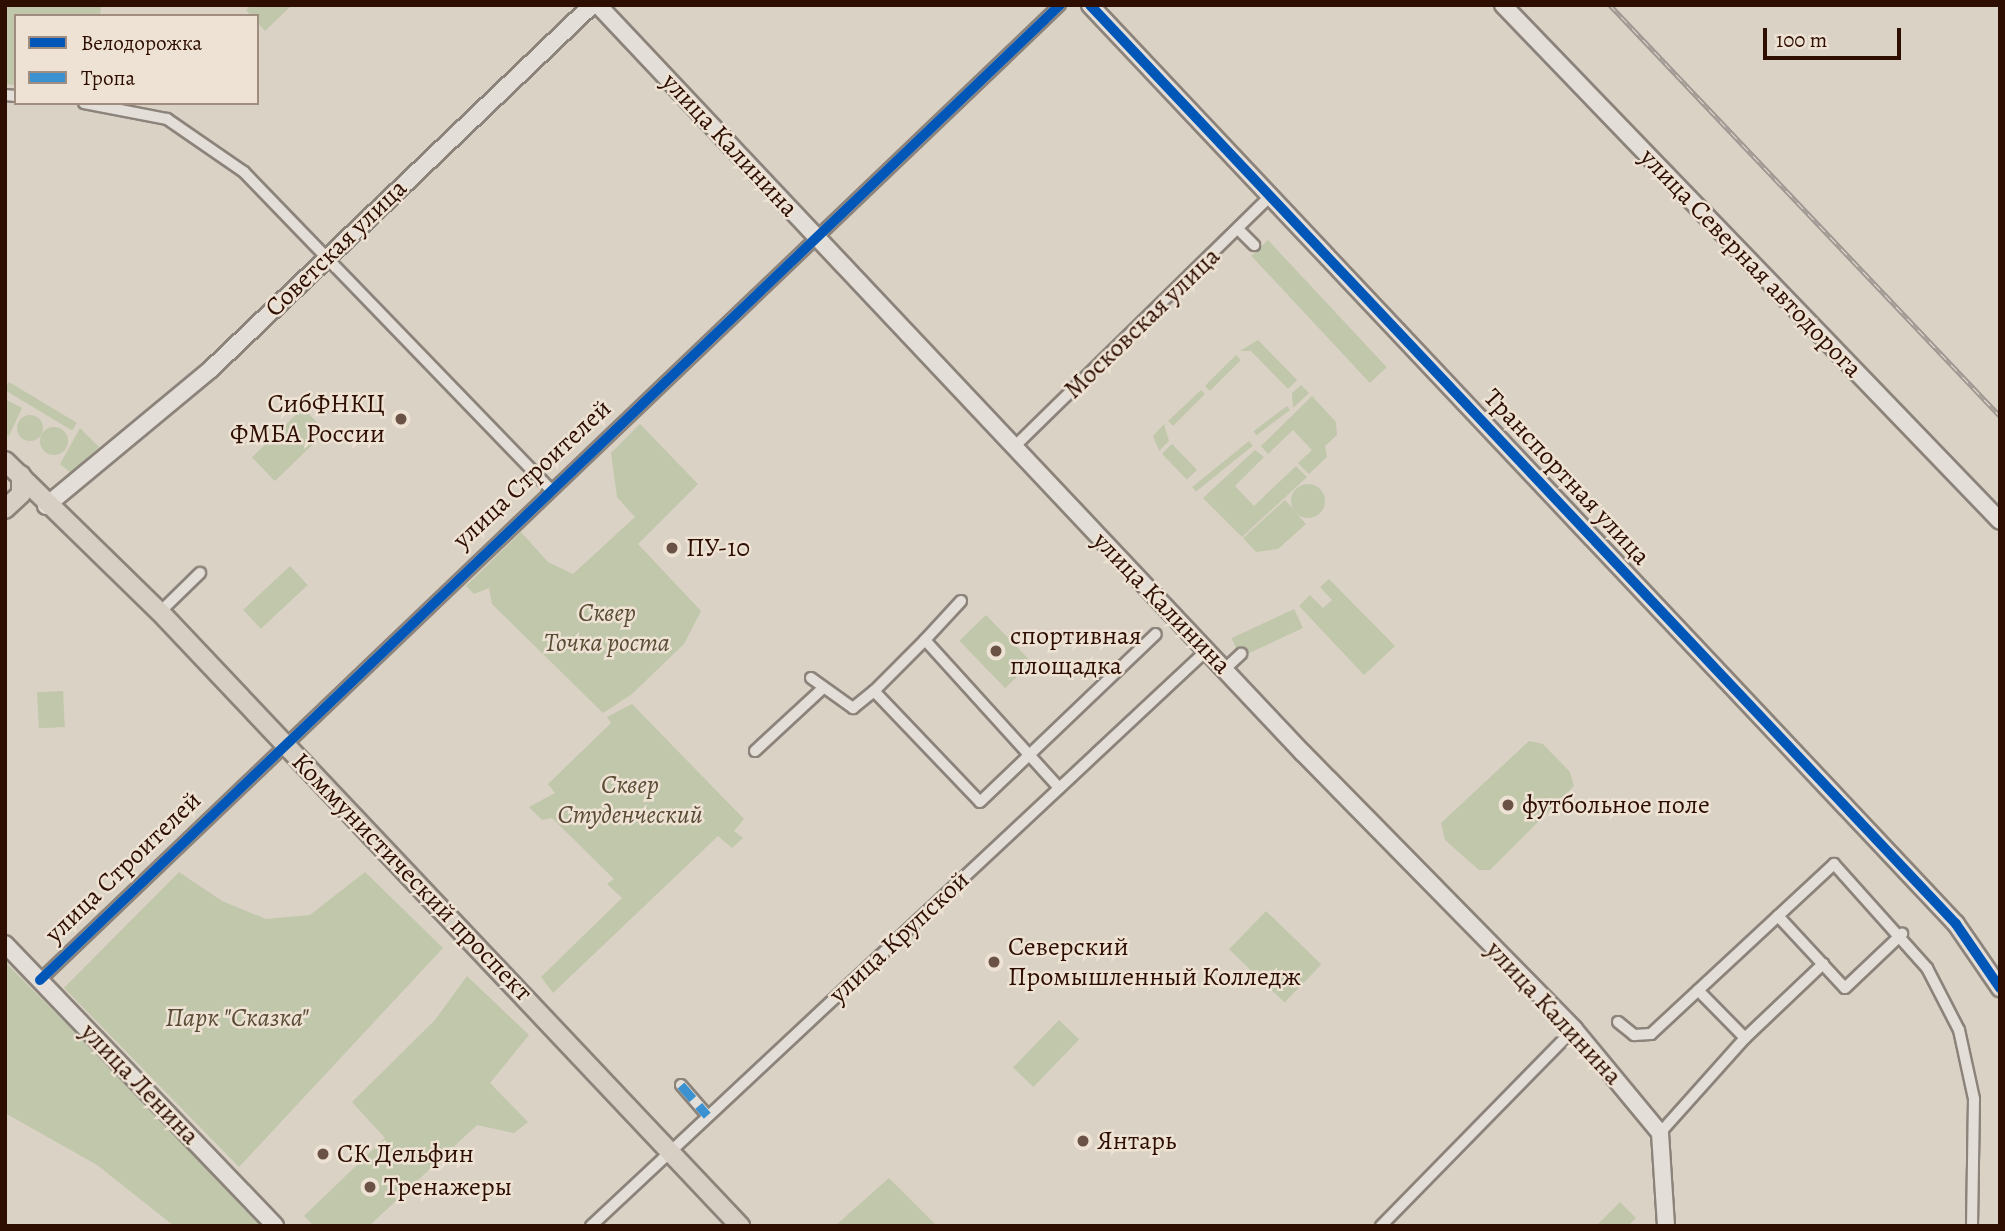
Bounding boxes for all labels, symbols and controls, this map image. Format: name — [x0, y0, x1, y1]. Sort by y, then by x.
legend — [14, 14, 259, 105]
scale bar — [1767, 14, 1905, 58]
text: 100 m — [1776, 26, 1827, 54]
text: Велодорожка — [81, 29, 202, 57]
text: Тропа — [81, 64, 135, 92]
street label: улица Калинина — [655, 67, 805, 223]
street label: улица Северная автодорога — [1633, 142, 1869, 384]
street label: Советская улица — [259, 173, 413, 323]
street label: Московская улица — [1058, 241, 1226, 405]
street label: Транспортная улица — [1477, 382, 1657, 572]
place label: СибФНКЦ ФМБА России — [230, 388, 385, 450]
street label: улица Строителей — [446, 393, 618, 555]
marker: СибФНКЦ ФМБА России — [391, 409, 411, 429]
street label: улица Калинина — [1086, 525, 1238, 681]
place label: ПУ-10 — [686, 532, 750, 564]
marker: ПУ-10 — [664, 540, 680, 556]
park label: Сквер Точка роста — [544, 597, 670, 658]
place label: спортивная площадка — [1010, 620, 1142, 682]
marker: спортивная площадка — [988, 643, 1004, 659]
street label: Коммунистический проспект — [285, 746, 539, 1008]
park label: Сквер Студенческий — [557, 769, 703, 830]
street label: улица Строителей — [38, 785, 208, 949]
place label: футбольное поле — [1522, 789, 1710, 821]
marker: футбольное поле — [1500, 797, 1516, 813]
street label: улица Крупской — [823, 864, 975, 1010]
place label: Северский Промышленный Колледж — [1008, 931, 1301, 992]
street label: улица Калинина — [1479, 935, 1629, 1091]
marker: Северский Промышленный Колледж — [986, 954, 1002, 970]
park label: Парк "Сказка" — [165, 1002, 309, 1034]
street label: улица Ленина — [74, 1017, 206, 1151]
place label: Янтарь — [1097, 1125, 1176, 1157]
marker: Янтарь — [1075, 1133, 1091, 1149]
place label: СК Дельфин — [337, 1138, 474, 1170]
marker: СК Дельфин — [315, 1146, 331, 1162]
place label: Тренажеры — [384, 1171, 512, 1203]
marker: Тренажеры — [362, 1179, 378, 1195]

